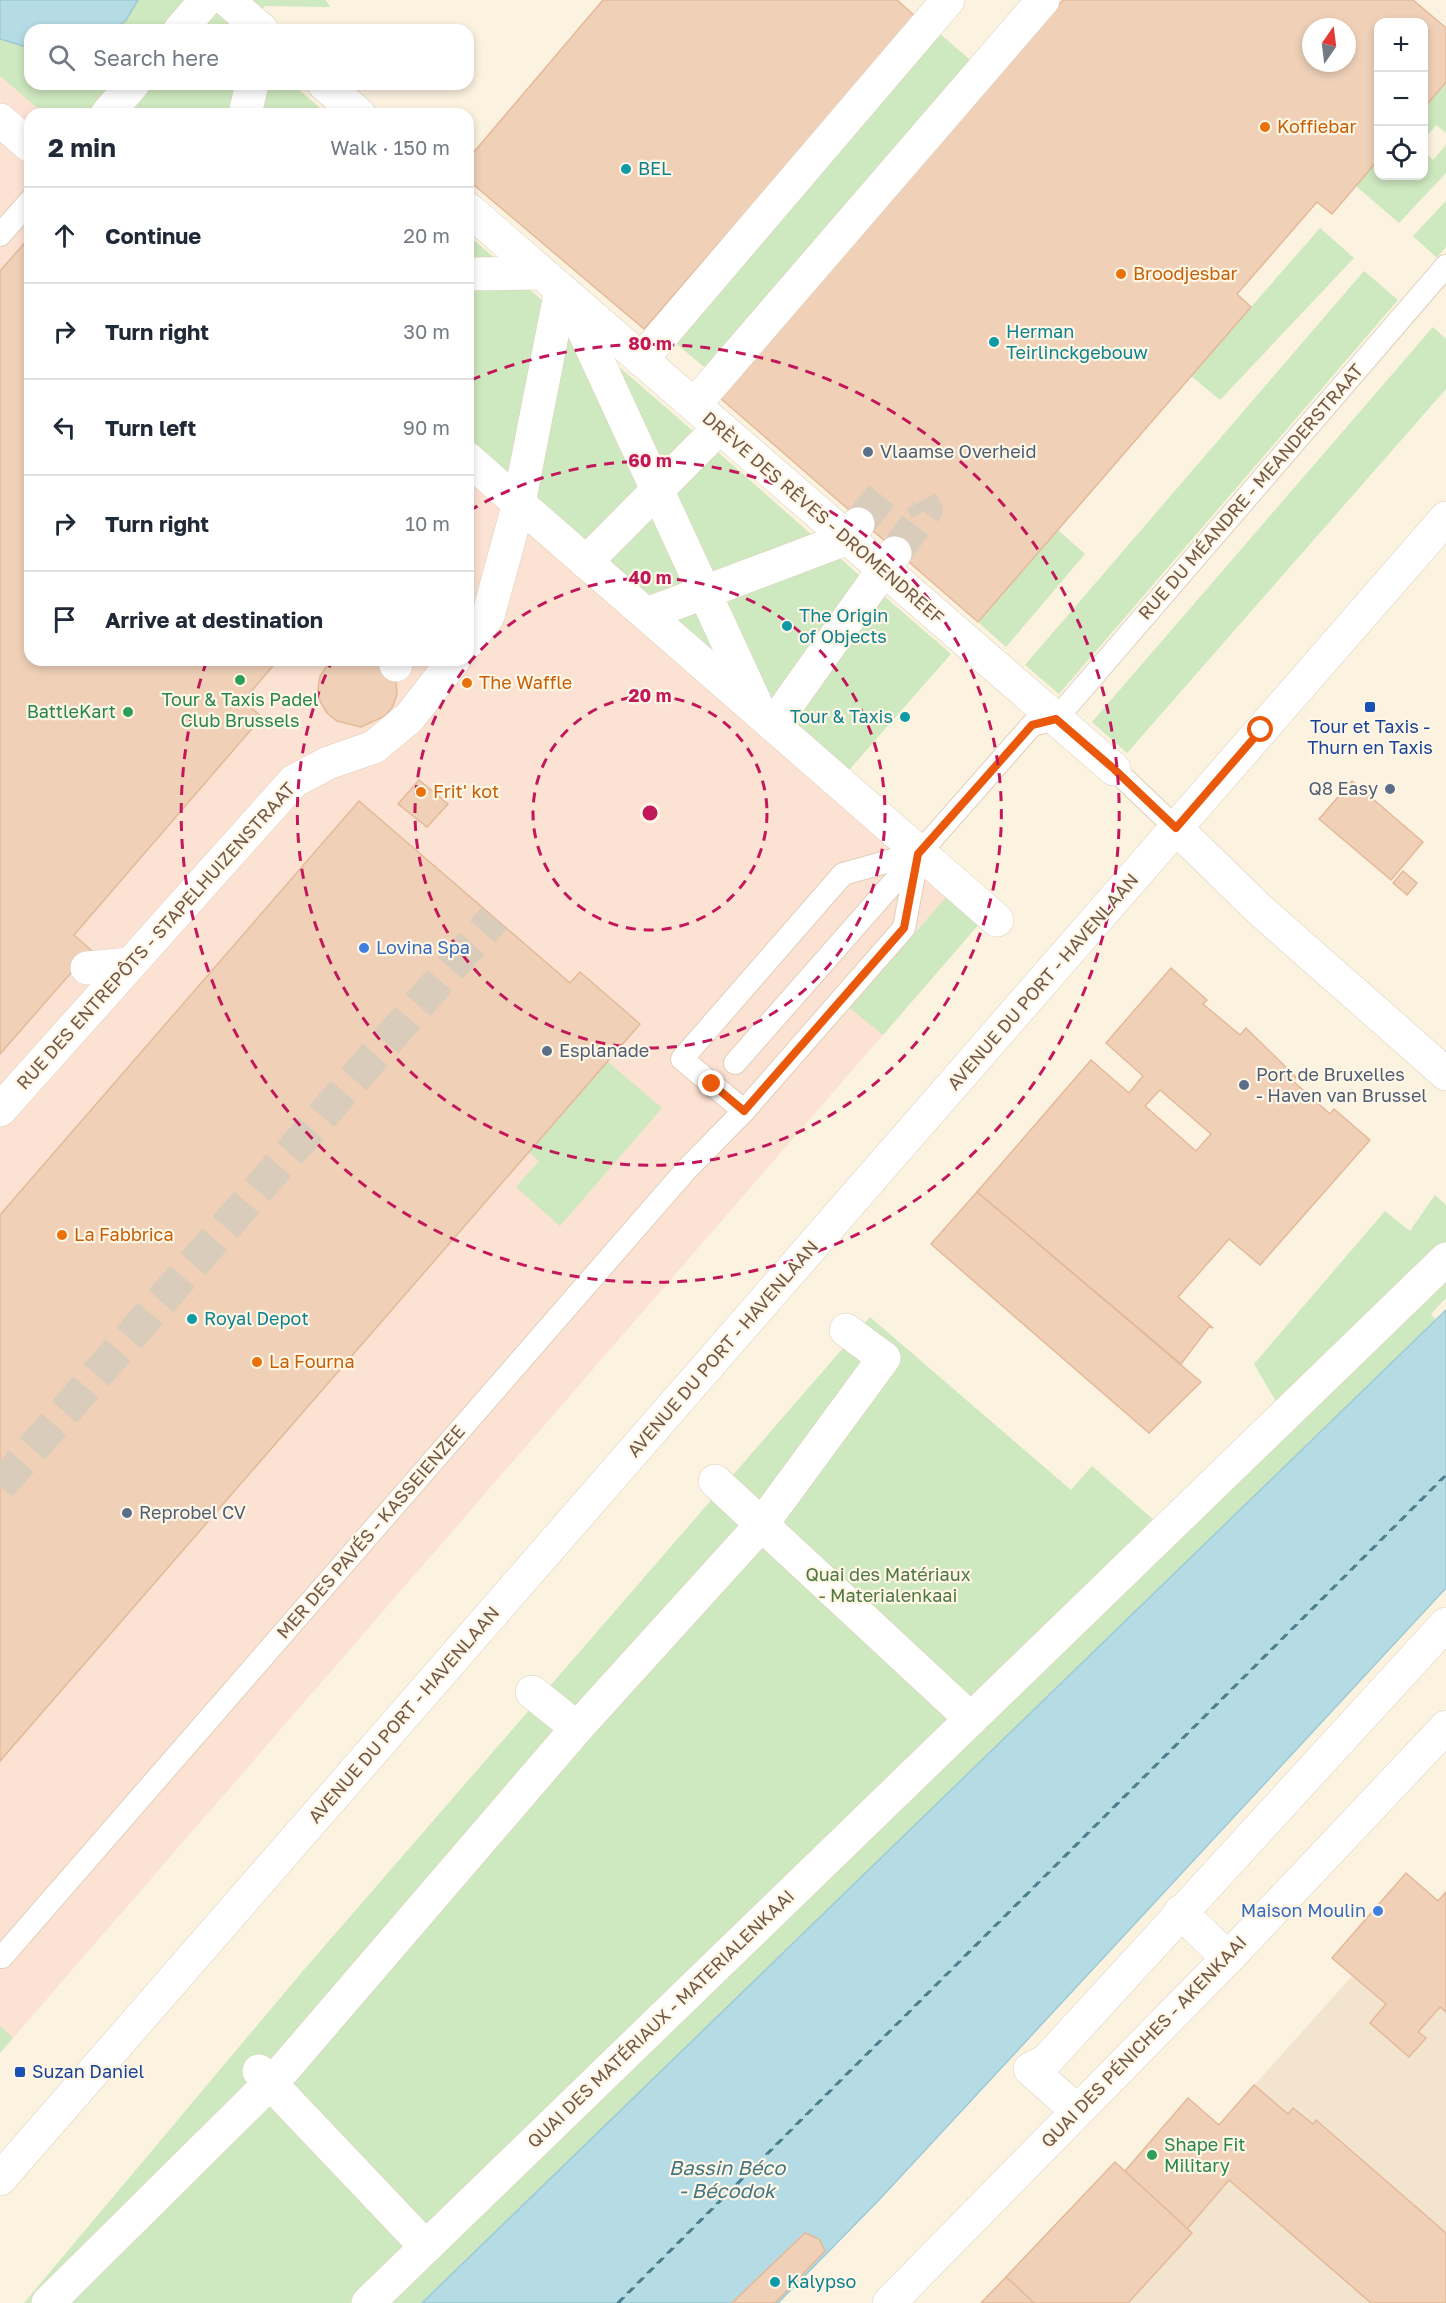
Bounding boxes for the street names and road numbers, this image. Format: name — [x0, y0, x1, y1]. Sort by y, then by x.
street label: RUE DU MÉANDRE - MEANDERSTRAAT — [1133, 359, 1367, 624]
street label: DRÈVE DES RÊVES - DROMENDREEF — [698, 406, 949, 628]
street label: RUE DES ENTREPÔTS - STAPELHUIZENSTRAAT — [11, 777, 299, 1093]
street label: AVENUE DU PORT - HAVENLAAN — [942, 868, 1142, 1094]
street label: AVENUE DU PORT - HAVENLAAN — [622, 1235, 822, 1461]
street label: MER DES PAVÉS - KASSEIENZEE — [271, 1420, 469, 1643]
street label: AVENUE DU PORT - HAVENLAAN — [303, 1601, 503, 1827]
street label: QUAI DES MATÉRIAUX - MATERIALENKAAI — [522, 1885, 798, 2152]
street label: QUAI DES PÉNICHES - AKENKAAI — [1036, 1931, 1251, 2152]

